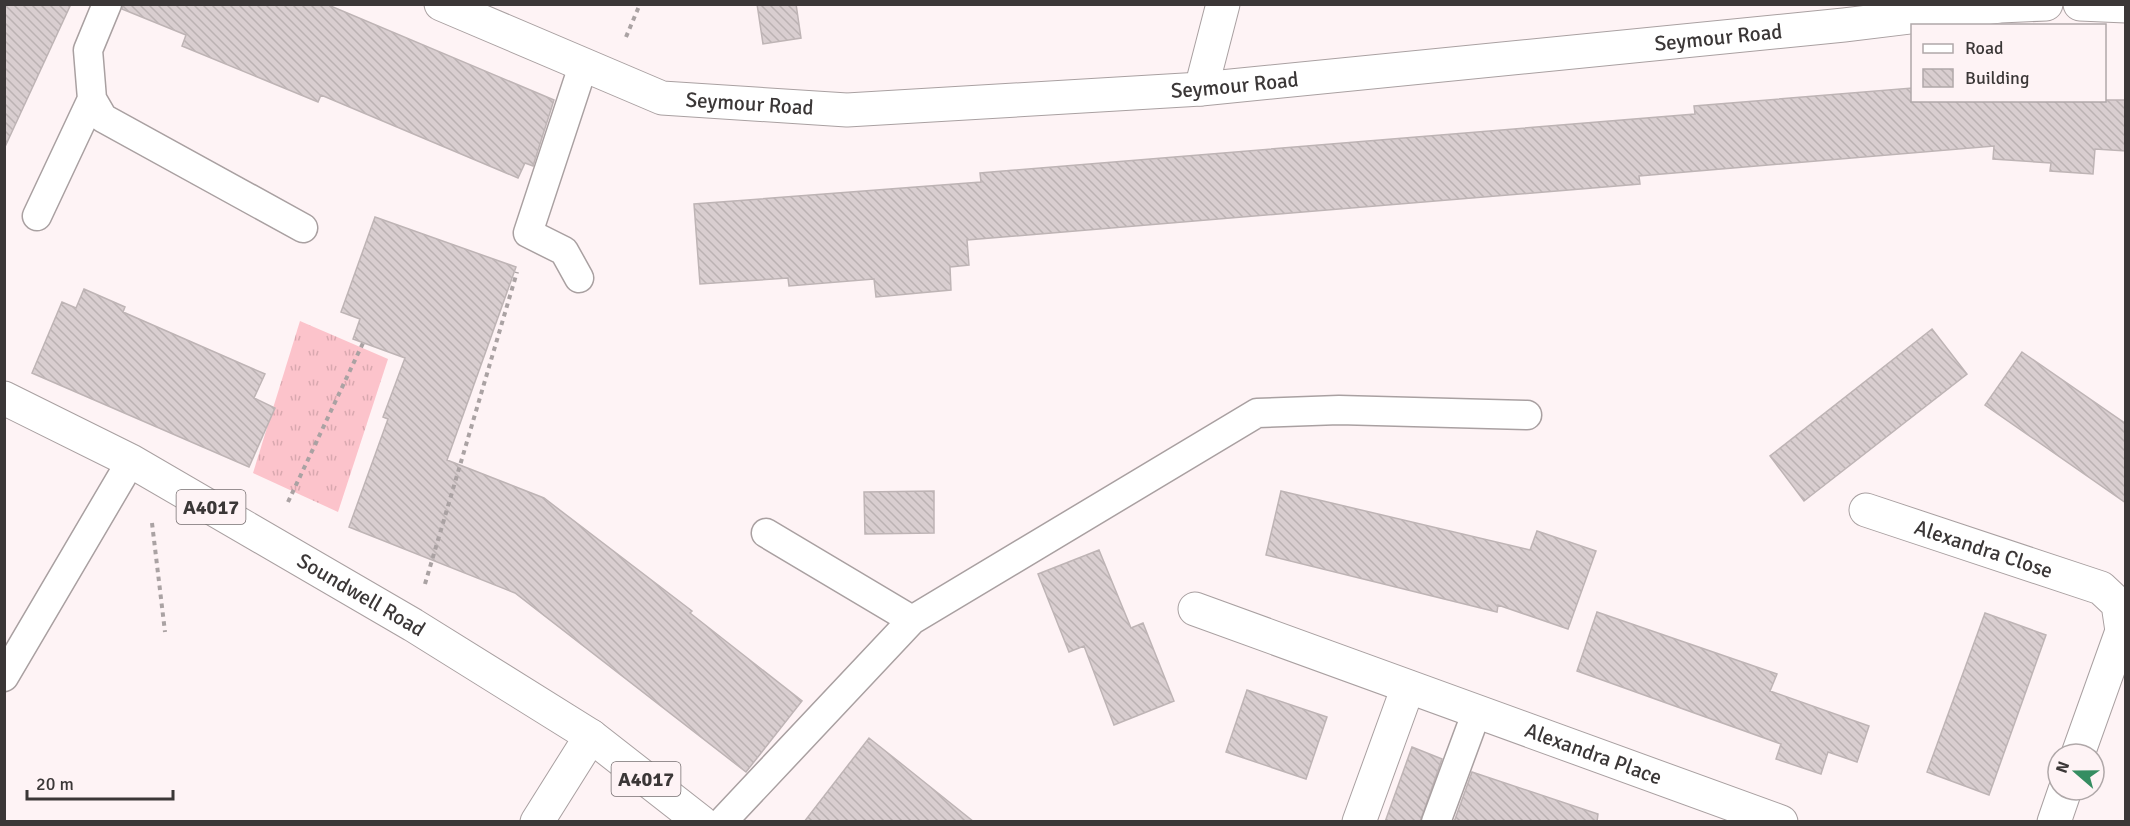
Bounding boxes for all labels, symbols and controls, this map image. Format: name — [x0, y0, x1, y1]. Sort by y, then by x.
street label: Seymour Road — [1653, 18, 1783, 57]
legend — [1911, 24, 2106, 102]
text: Road — [1965, 37, 2004, 59]
street label: Seymour Road — [1170, 66, 1300, 104]
text: Building — [1965, 67, 2029, 89]
street label: Seymour Road — [685, 87, 814, 121]
road number: A4017 — [176, 490, 246, 524]
street label: Alexandra Close — [1911, 514, 2056, 584]
street label: Soundwell Road — [292, 547, 430, 642]
street label: Alexandra Place — [1521, 717, 1665, 791]
north arrow — [2046, 742, 2106, 802]
text: N — [2052, 759, 2074, 776]
road number: A4017 — [612, 762, 680, 796]
scale bar — [27, 763, 172, 801]
text: 20 m — [36, 773, 74, 795]

